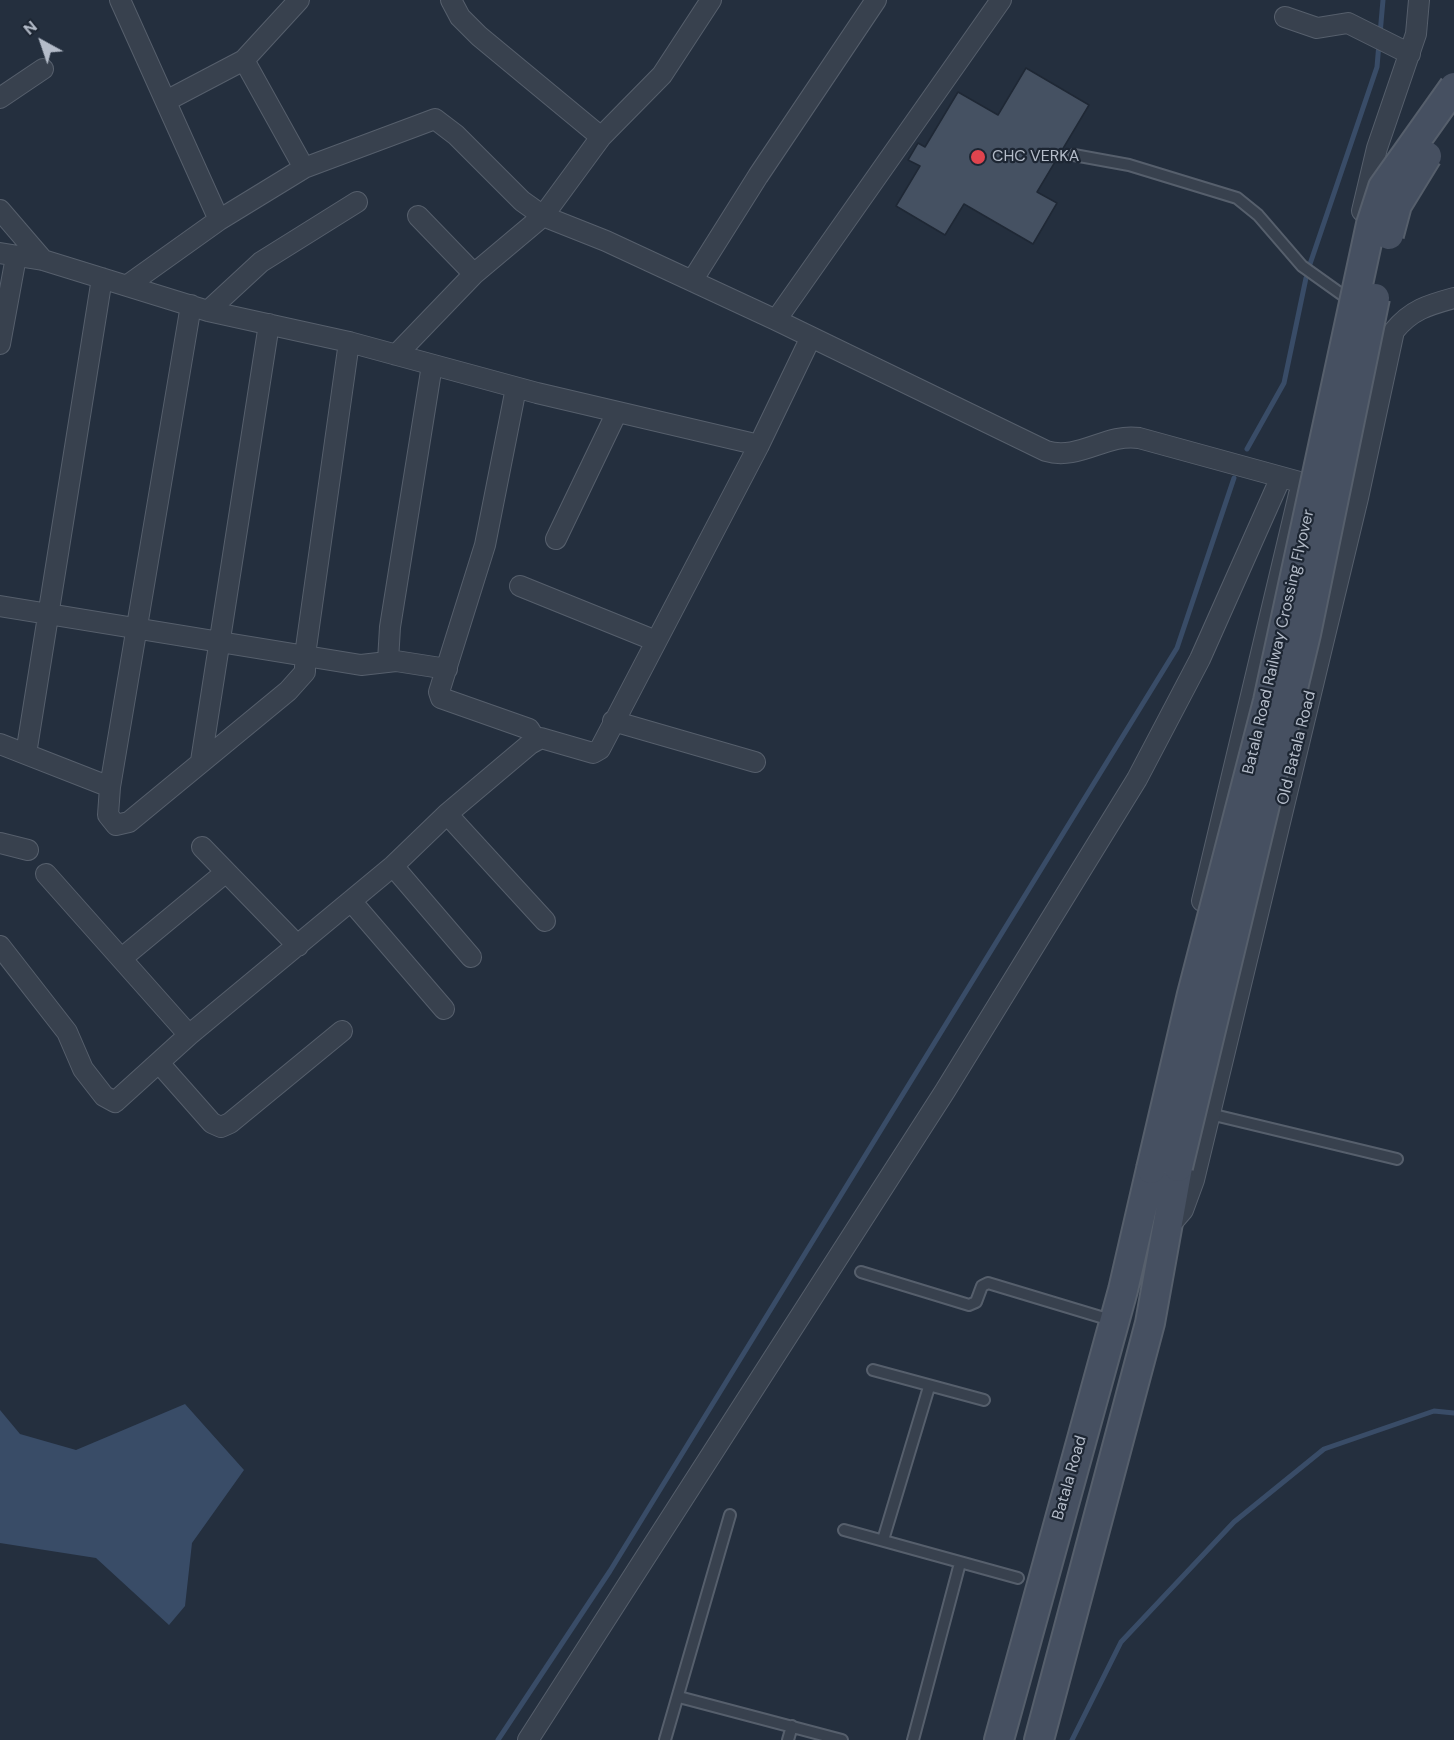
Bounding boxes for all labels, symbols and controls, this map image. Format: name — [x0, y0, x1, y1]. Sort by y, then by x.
north arrow — [12, 12, 72, 72]
text: N — [19, 16, 41, 40]
place label: CHC VERKA — [992, 147, 1079, 167]
marker: CHC VERKA — [969, 148, 987, 166]
street label: Batala Road Railway Crossing Flyover — [1239, 508, 1319, 776]
street label: Old Batala Road — [1274, 689, 1320, 807]
street label: Batala Road — [1049, 1434, 1091, 1522]

